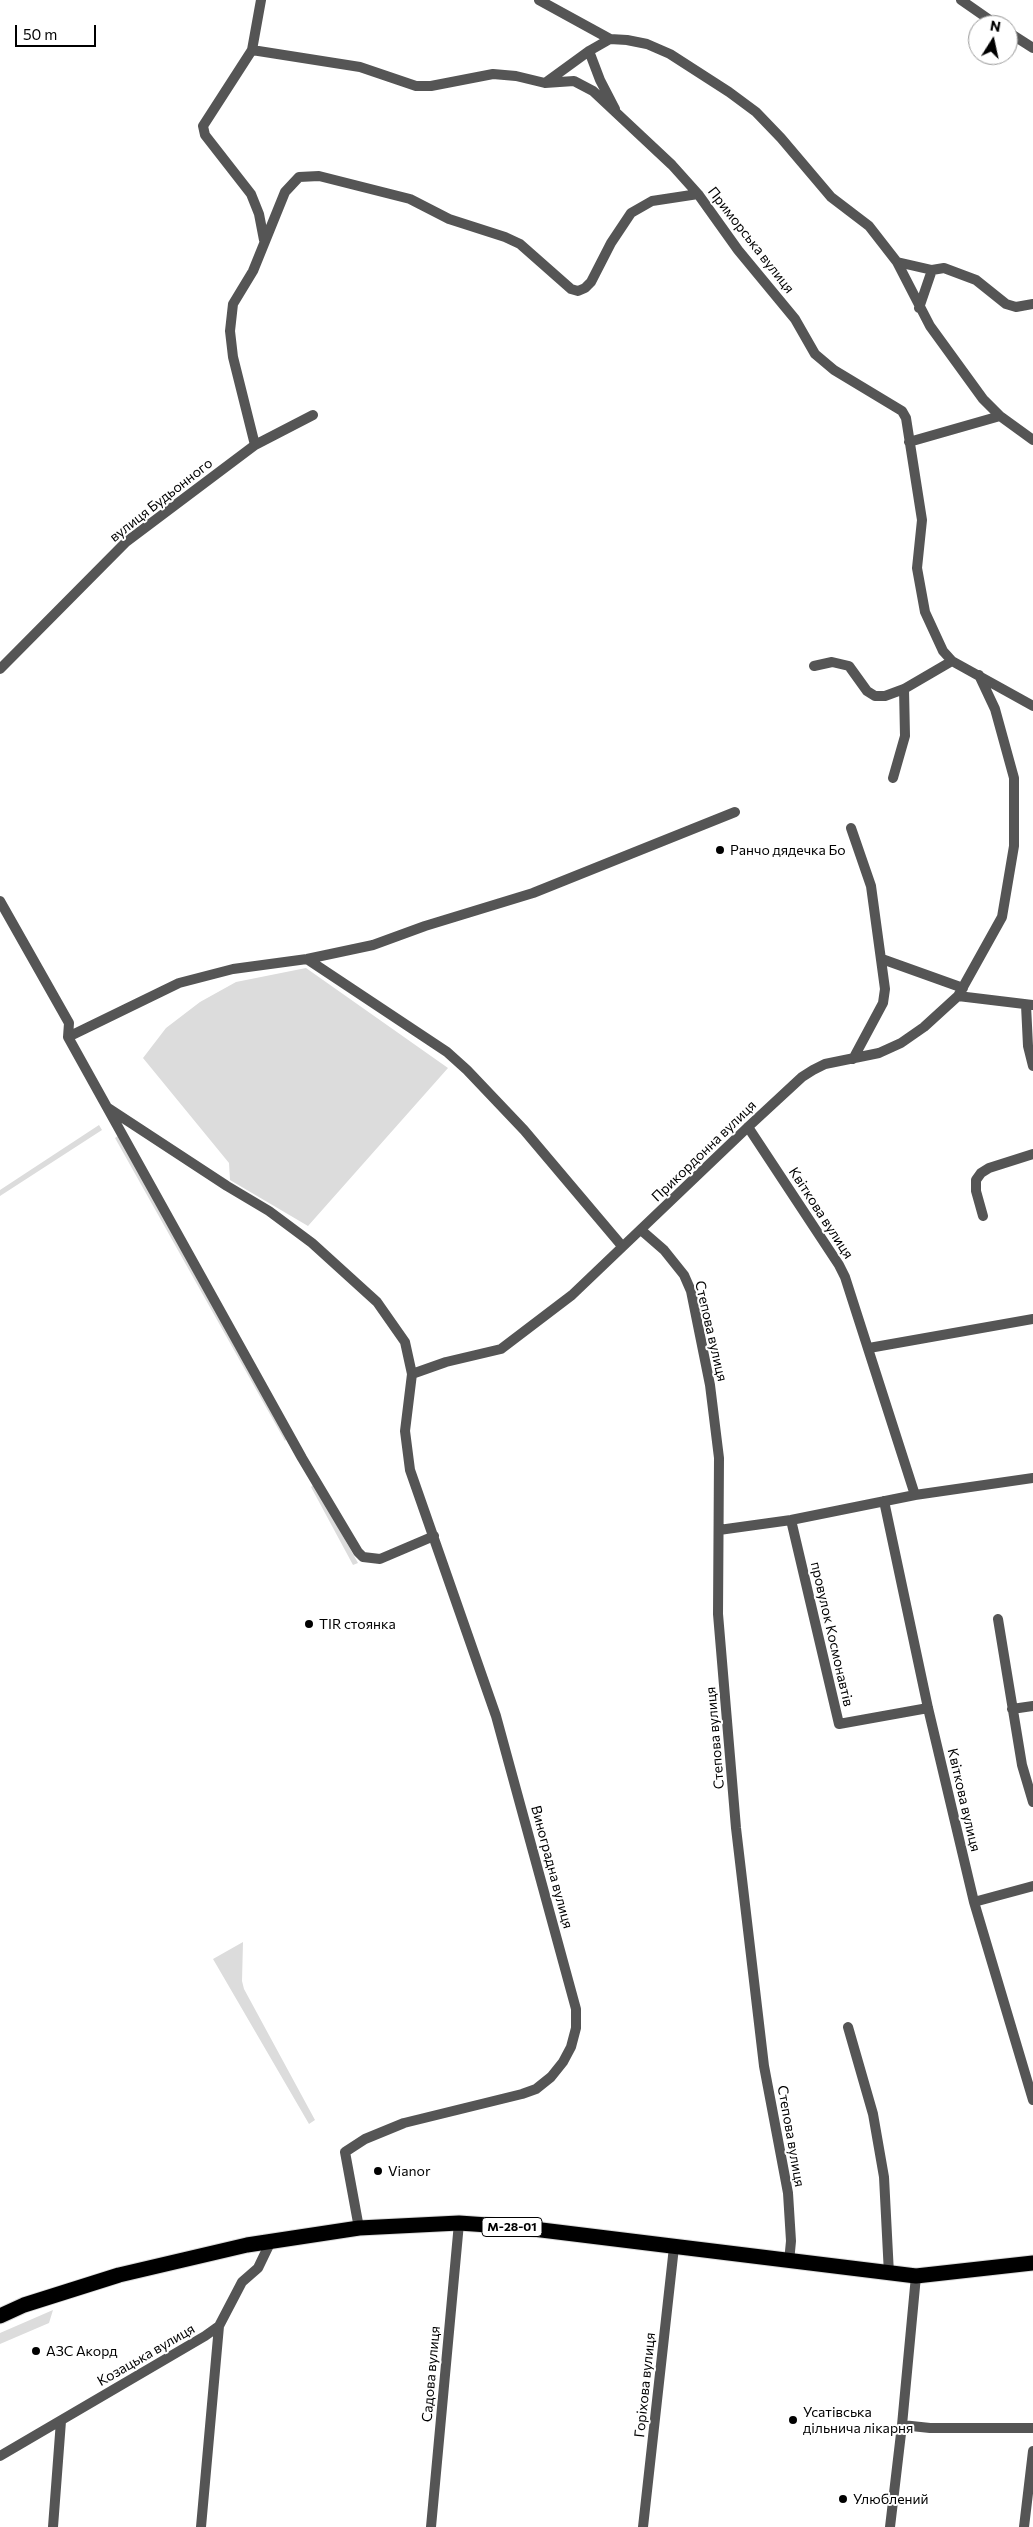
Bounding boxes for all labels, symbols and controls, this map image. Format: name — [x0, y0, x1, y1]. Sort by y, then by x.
scale bar — [18, 15, 99, 47]
north arrow — [968, 15, 1018, 65]
text: N — [989, 16, 1002, 35]
text: 50 m — [23, 25, 57, 43]
street label: Приморська вулиця — [704, 183, 798, 297]
street label: вулиця Будьонного — [106, 455, 216, 545]
place label: Ранчо дядечка Бо — [730, 842, 846, 858]
marker: Ранчо дядечка Бо — [714, 844, 726, 856]
street label: Прикордонна вулиця — [648, 1097, 760, 1205]
street label: Квіткова вулиця — [785, 1164, 857, 1262]
street label: Степова вулиця — [691, 1279, 731, 1383]
street label: провулок Космонавтів — [807, 1560, 857, 1708]
place label: TIR стоянка — [319, 1616, 396, 1632]
marker: TIR стоянка — [303, 1618, 315, 1630]
street label: Степова вулиця — [702, 1686, 728, 1790]
street label: Квіткова вулиця — [944, 1747, 984, 1853]
street label: Виноградна вулиця — [527, 1804, 577, 1930]
street label: Степова вулиця — [774, 2084, 808, 2188]
place label: Vianor — [388, 2163, 431, 2179]
marker: Vianor — [372, 2165, 384, 2177]
road number: М-28-01 — [482, 2218, 542, 2236]
street label: Козацька вулиця — [94, 2320, 198, 2390]
street label: Садова вулиця — [418, 2325, 444, 2423]
street label: Горіхова вулиця — [631, 2332, 659, 2438]
place label: АЗС Акорд — [46, 2343, 118, 2359]
marker: АЗС Акорд — [30, 2345, 42, 2357]
place label: Усатівська дільнича лікарня — [803, 2404, 913, 2436]
marker: Усатівська дільнича лікарня — [787, 2414, 799, 2426]
place label: Улюблений — [853, 2491, 929, 2507]
marker: Улюблений — [837, 2493, 849, 2505]

